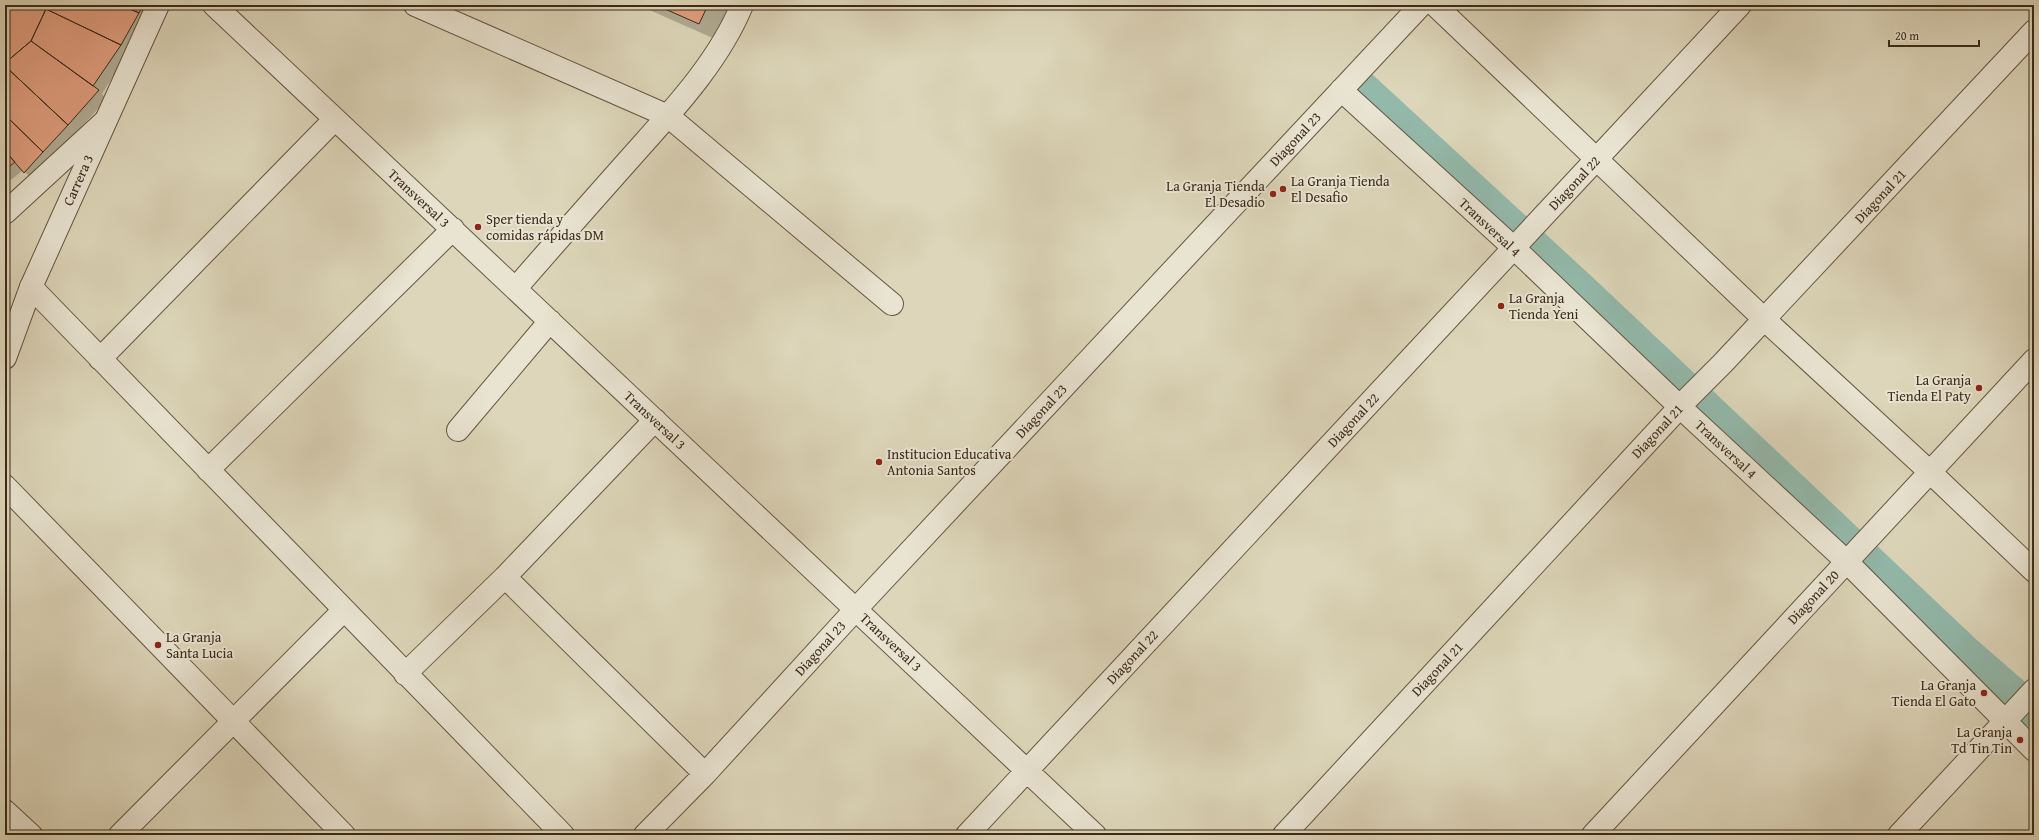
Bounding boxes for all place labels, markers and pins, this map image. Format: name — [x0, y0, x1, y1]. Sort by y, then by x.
place label: La Granja Tienda El Desafio — [1291, 171, 1390, 207]
place label: La Granja Tienda El Desadio — [1166, 176, 1265, 212]
marker: La Granja Tienda El Desafio — [1278, 184, 1288, 194]
marker: La Granja Tienda El Desadio — [1268, 189, 1278, 199]
place label: Sper tienda y comidas rápidas DM — [486, 209, 604, 245]
marker: Sper tienda y comidas rápidas DM — [473, 222, 483, 232]
place label: La Granja Tienda Yeni — [1509, 288, 1578, 324]
marker: La Granja Tienda Yeni — [1496, 301, 1506, 311]
place label: La Granja Tienda El Paty — [1887, 370, 1971, 406]
marker: La Granja Tienda El Paty — [1974, 383, 1984, 393]
place label: Institucion Educativa Antonia Santos — [887, 444, 1012, 480]
marker: Institucion Educativa Antonia Santos — [874, 457, 884, 467]
place label: La Granja Santa Lucia — [166, 627, 233, 663]
marker: La Granja Santa Lucia — [153, 640, 163, 650]
place label: La Granja Tienda El Gato — [1892, 675, 1976, 711]
marker: La Granja Tienda El Gato — [1979, 688, 1989, 698]
place label: La Granja Td Tin Tin — [1951, 722, 2012, 758]
marker: La Granja Td Tin Tin — [2015, 735, 2025, 745]

